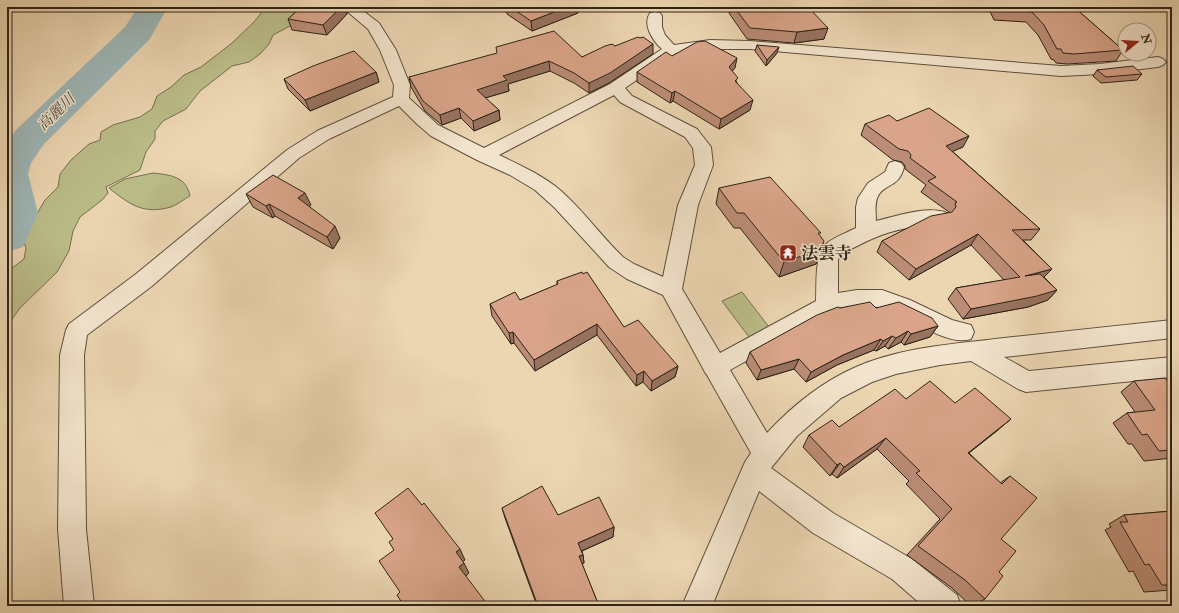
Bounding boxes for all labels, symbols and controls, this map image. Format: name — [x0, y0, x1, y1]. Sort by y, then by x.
north arrow — [1117, 22, 1157, 62]
text: N — [1138, 31, 1154, 47]
water label: 高麗川 — [34, 89, 81, 135]
temple icon: 法雲寺 — [778, 243, 798, 263]
place label: 法雲寺 — [801, 243, 852, 264]

